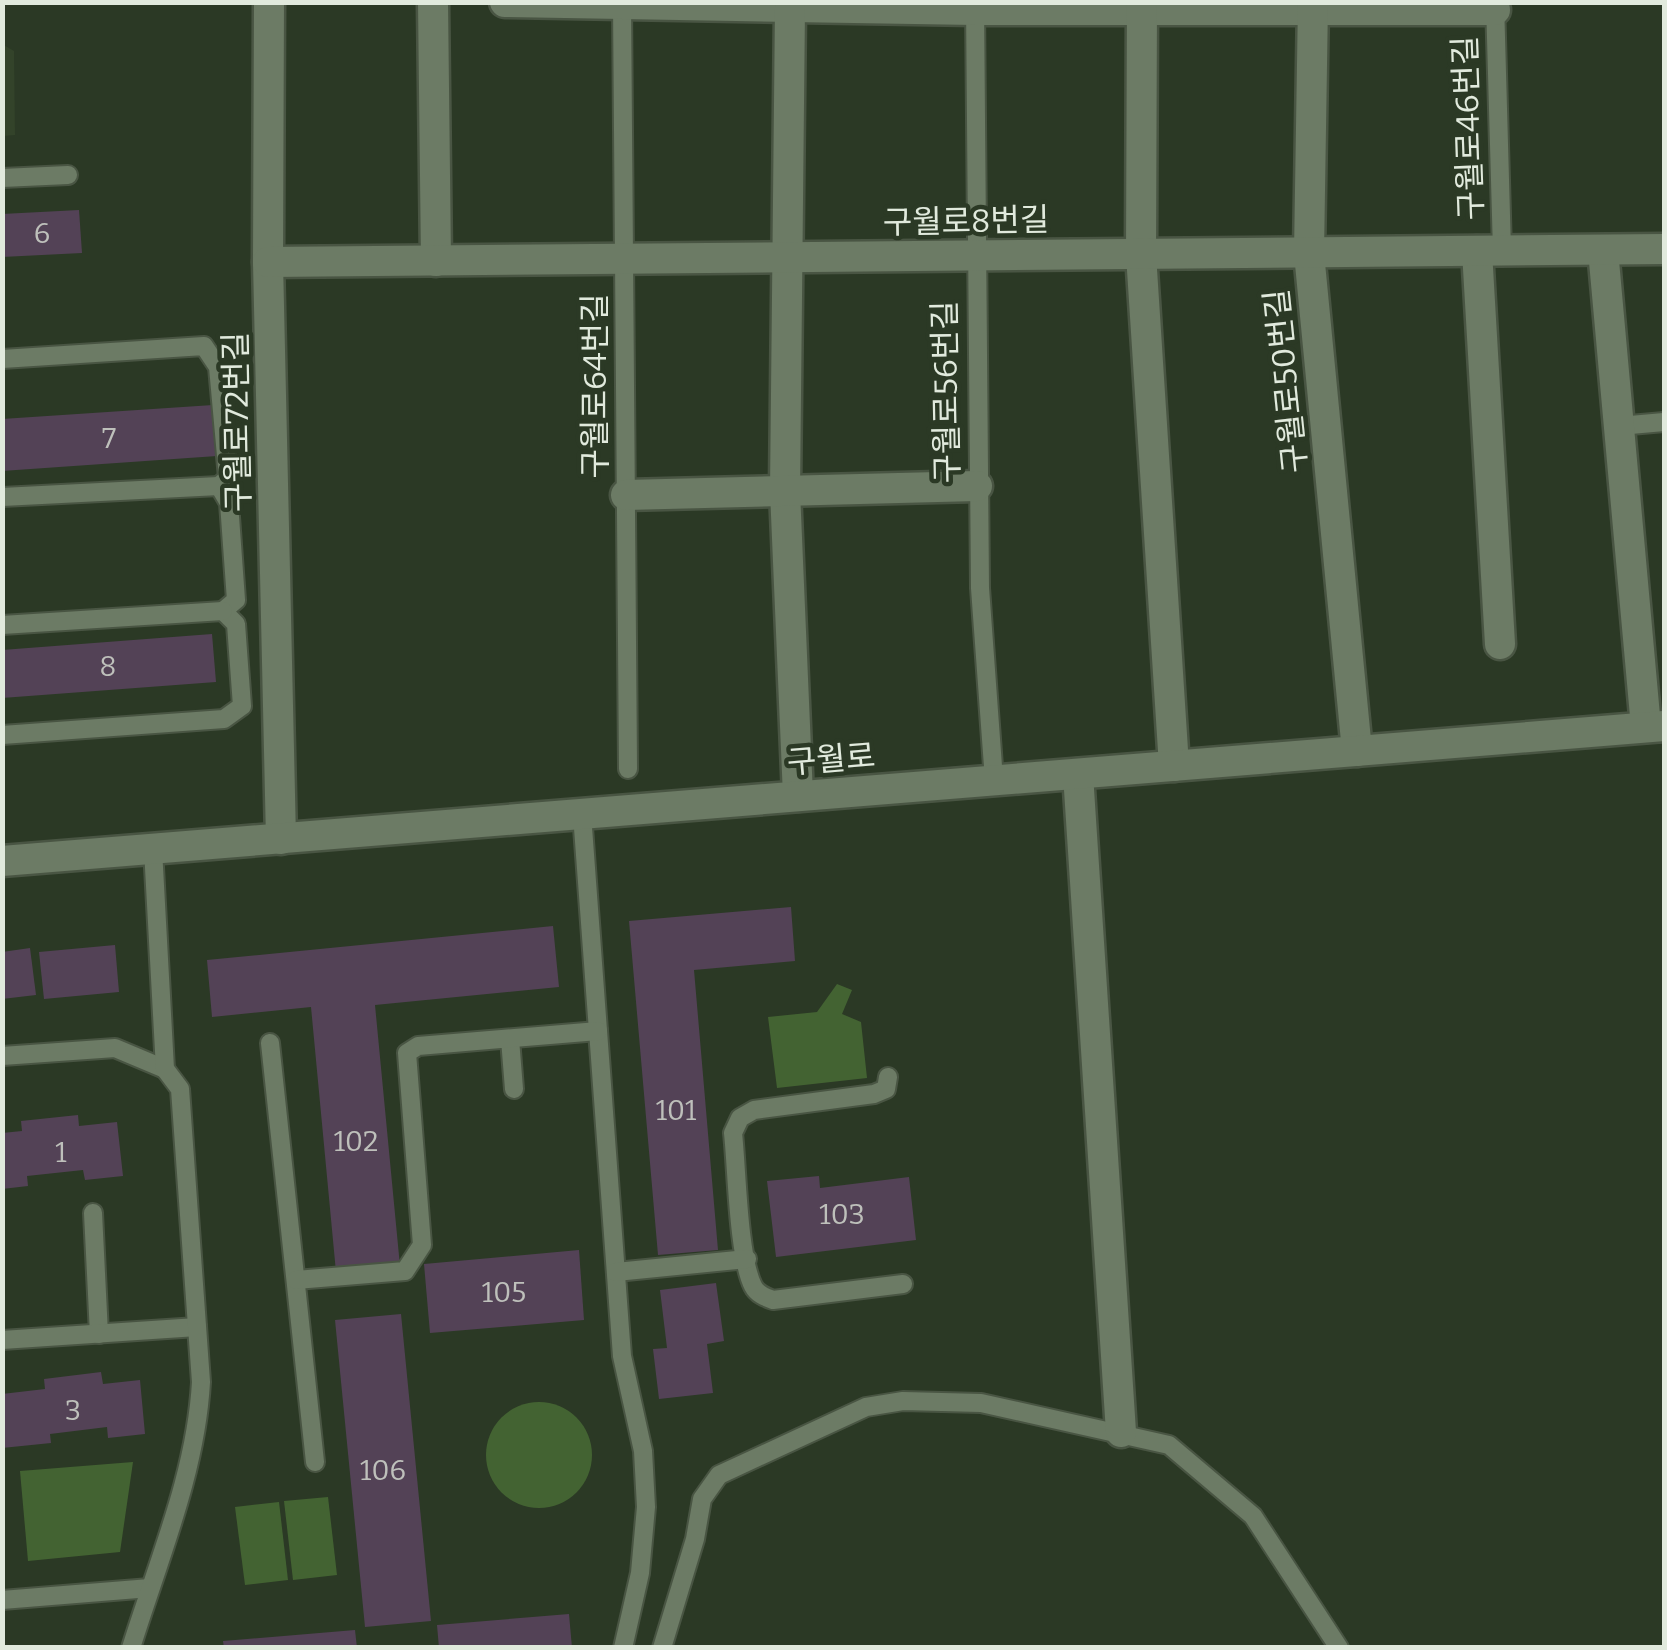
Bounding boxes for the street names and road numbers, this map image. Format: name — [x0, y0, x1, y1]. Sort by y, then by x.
street label: 구월로46번길 — [1446, 35, 1490, 221]
street label: 구월로8번길 — [882, 201, 1050, 241]
street label: 구월로50번길 — [1257, 287, 1315, 475]
street label: 구월로64번길 — [576, 294, 614, 478]
street label: 구월로56번길 — [925, 300, 967, 484]
street label: 구월로72번길 — [216, 331, 258, 513]
street label: 구월로 — [785, 736, 877, 782]

